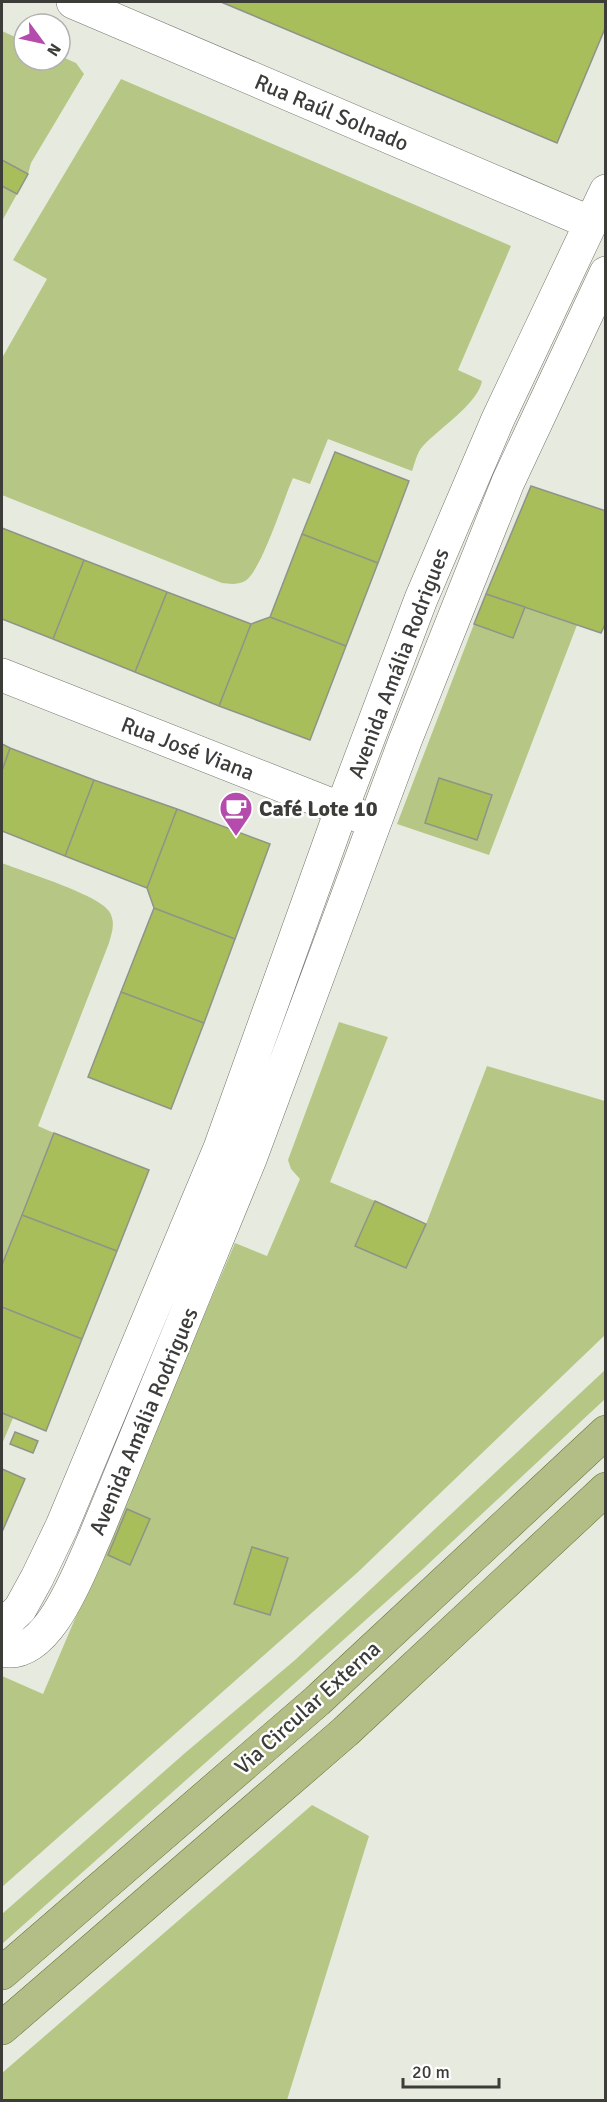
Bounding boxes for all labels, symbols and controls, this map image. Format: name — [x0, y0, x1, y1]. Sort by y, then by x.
north arrow — [12, 12, 72, 72]
text: N — [42, 40, 65, 60]
street label: Rua Raúl Solnado — [251, 68, 413, 157]
street label: Avenida Amália Rodrigues — [342, 544, 455, 782]
street label: Rua José Viana — [117, 711, 258, 786]
cafe icon: Café Lote 10 — [218, 790, 254, 837]
place label: Café Lote 10 — [259, 795, 378, 822]
street label: Avenida Amália Rodrigues — [83, 1303, 204, 1539]
street label: Via Circular Externa — [229, 1635, 386, 1780]
scale bar — [403, 2051, 499, 2089]
text: 20 m — [412, 2061, 450, 2083]

